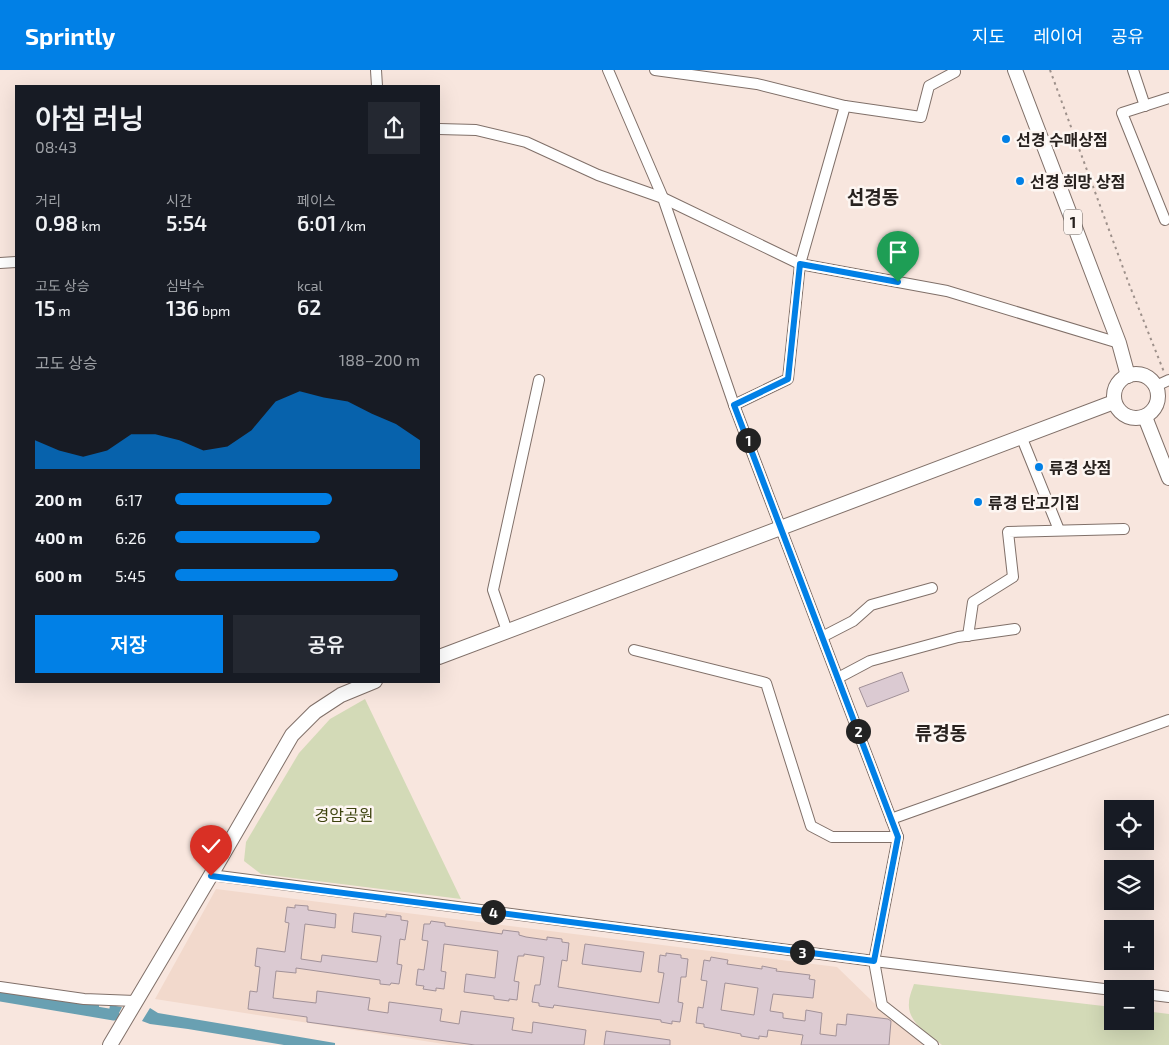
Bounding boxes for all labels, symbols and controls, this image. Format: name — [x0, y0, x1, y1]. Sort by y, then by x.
text: Sprintly — [25, 21, 115, 50]
text: 지도 — [972, 25, 1005, 47]
text: 레이어 — [1033, 25, 1083, 47]
text: 공유 — [1111, 25, 1144, 47]
text: 아침 러닝 — [35, 101, 144, 135]
button: share — [368, 102, 420, 154]
place label: 선경 수매상점 — [1016, 130, 1108, 149]
marker: 선경 수매상점 — [1000, 133, 1012, 145]
text: 08:43 — [35, 137, 77, 156]
place label: 선경 희망 상점 — [1030, 172, 1125, 191]
marker: 선경 희망 상점 — [1014, 175, 1026, 187]
district label: 선경동 — [847, 185, 899, 208]
text: 거리 — [35, 192, 61, 209]
text: 시간 — [166, 192, 192, 209]
text: 페이스 — [297, 192, 336, 209]
text: 0.98 — [35, 210, 78, 235]
text: 5:54 — [166, 210, 207, 235]
text: 6:01 — [297, 210, 336, 235]
road number: 1 — [1064, 210, 1082, 234]
text: km — [78, 217, 101, 234]
text: /km — [336, 217, 366, 234]
pin — [877, 231, 919, 282]
icon: arrive — [884, 238, 912, 266]
text: 고도 상승 — [35, 277, 90, 294]
text: 심박수 — [166, 277, 205, 294]
text: kcal — [297, 277, 323, 294]
text: 62 — [297, 294, 321, 319]
text: 15 — [35, 295, 55, 320]
text: 136 — [166, 295, 199, 320]
text: m — [55, 302, 71, 319]
text: bpm — [199, 302, 230, 319]
text: 188–200 m — [339, 350, 420, 369]
text: 고도 상승 — [35, 353, 97, 372]
pin: 1 — [736, 428, 760, 452]
text: 1 — [745, 432, 752, 449]
place label: 류경 상점 — [1049, 458, 1111, 477]
marker: 류경 상점 — [1033, 461, 1045, 473]
text: 200 m — [35, 490, 82, 509]
text: 6:17 — [115, 490, 143, 509]
place label: 류경 단고기집 — [988, 493, 1080, 512]
marker: 류경 단고기집 — [972, 496, 984, 508]
text: 400 m — [35, 528, 83, 547]
text: 6:26 — [115, 528, 146, 547]
text: 600 m — [35, 566, 82, 585]
text: 5:45 — [115, 566, 146, 585]
button: 저장 — [35, 615, 223, 673]
button: 공유 — [233, 615, 420, 673]
pin: 2 — [846, 718, 870, 744]
district label: 류경동 — [915, 721, 967, 744]
text: 2 — [854, 723, 863, 740]
map controls — [1104, 800, 1154, 1030]
button: locate — [1104, 800, 1154, 850]
park label: 경암공원 — [315, 805, 373, 824]
pin — [190, 825, 232, 876]
icon: check — [197, 832, 225, 860]
button: layers — [1104, 860, 1154, 910]
pin: 4 — [480, 900, 506, 924]
text: 4 — [489, 904, 498, 921]
button: + — [1104, 920, 1154, 970]
pin: 3 — [790, 940, 814, 964]
text: 3 — [799, 944, 806, 961]
button: − — [1104, 980, 1154, 1030]

